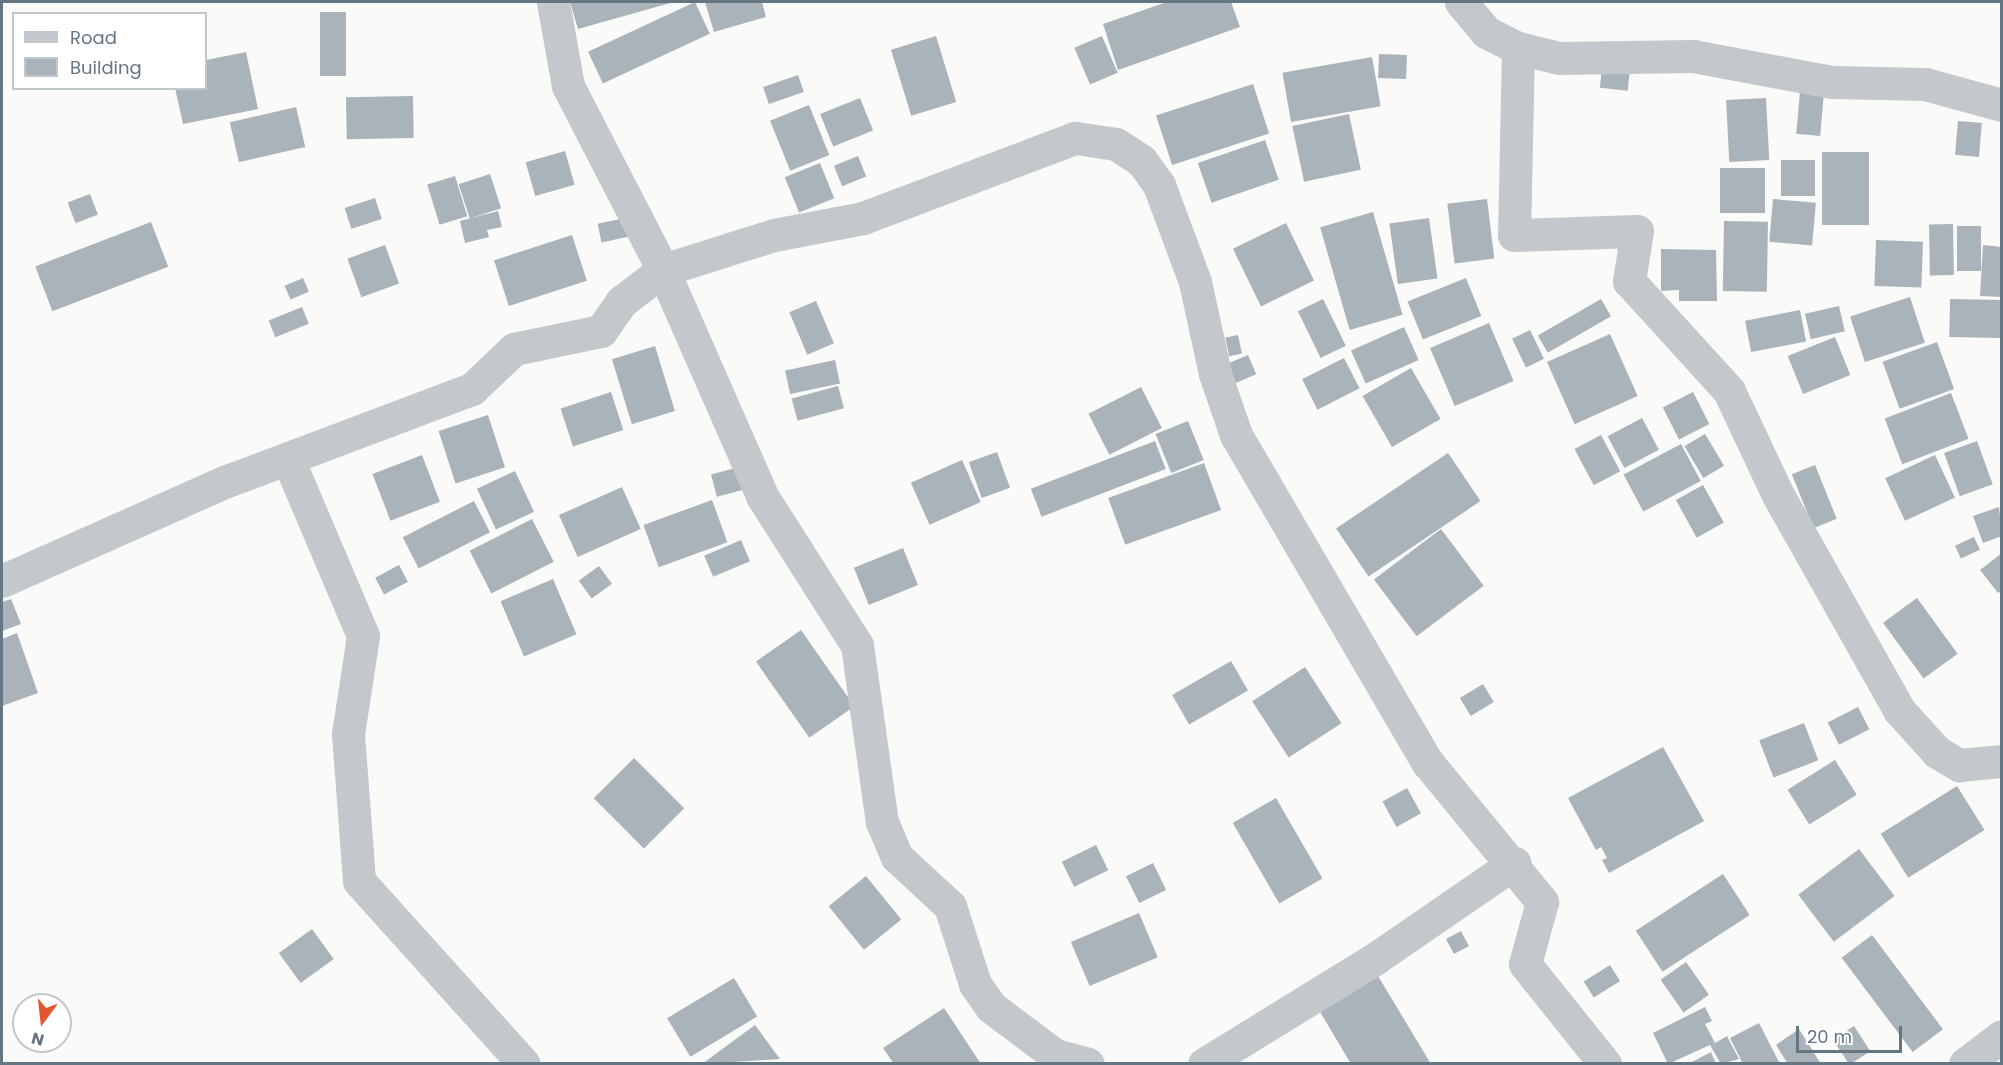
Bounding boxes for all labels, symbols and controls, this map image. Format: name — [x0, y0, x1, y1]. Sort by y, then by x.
legend — [12, 12, 207, 90]
text: Road — [70, 25, 117, 50]
text: Building — [70, 55, 142, 80]
north arrow — [12, 993, 72, 1053]
scale bar — [1799, 1014, 1906, 1052]
text: 20 m — [1807, 1024, 1852, 1049]
text: N — [29, 1026, 47, 1052]

